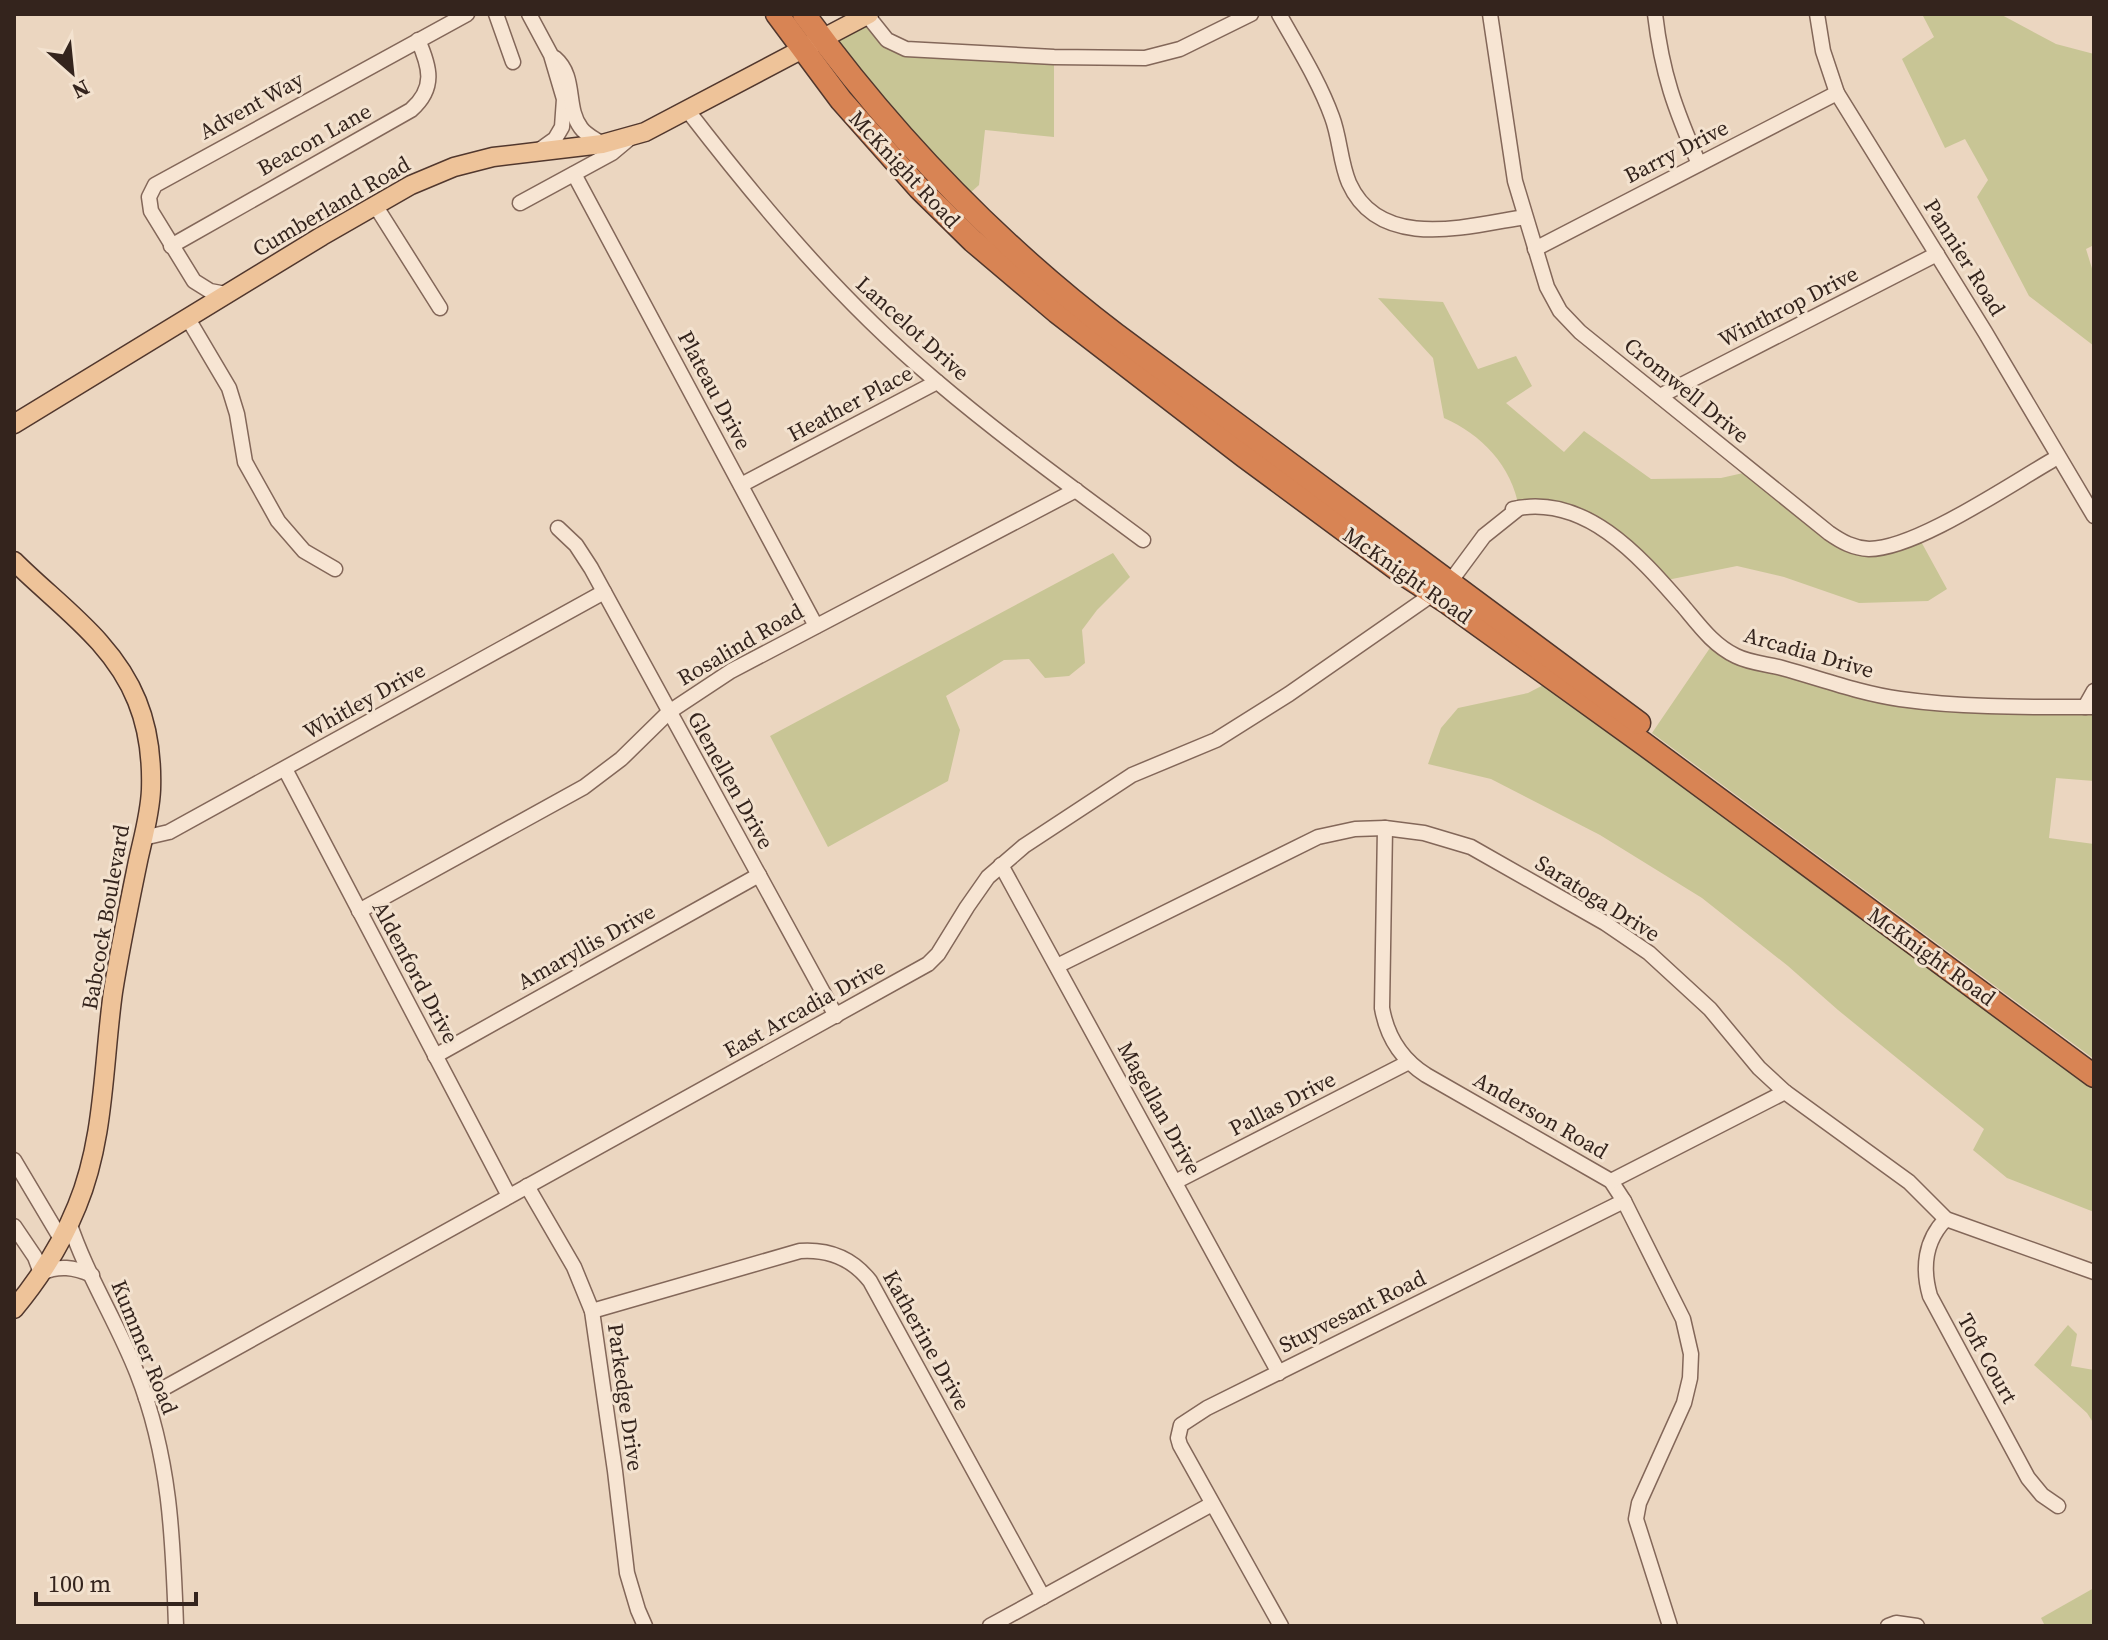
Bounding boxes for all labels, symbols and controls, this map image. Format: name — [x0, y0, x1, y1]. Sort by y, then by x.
north arrow — [32, 32, 112, 112]
street label: Advent Way — [193, 64, 309, 146]
text: N — [67, 73, 95, 107]
street label: Beacon Lane — [252, 95, 376, 183]
street label: McKnight Road — [843, 104, 968, 235]
street label: Barry Drive — [1619, 112, 1733, 190]
street label: Cumberland Road — [247, 148, 416, 263]
street label: Pannier Road — [1917, 193, 2013, 322]
street label: Winthrop Drive — [1713, 258, 1863, 354]
street label: Lancelot Drive — [850, 269, 976, 387]
street label: Plateau Drive — [671, 325, 759, 455]
street label: Cromwell Drive — [1618, 330, 1756, 450]
street label: Heather Place — [782, 357, 918, 449]
street label: McKnight Road — [1338, 519, 1479, 631]
street label: Rosalind Road — [672, 596, 809, 692]
street label: Arcadia Drive — [1740, 619, 1878, 685]
street label: Whitley Drive — [298, 654, 430, 746]
street label: Glenellen Drive — [681, 706, 781, 854]
street label: Babcock Boulevard — [74, 821, 136, 1012]
street label: Saratoga Drive — [1530, 848, 1666, 948]
street label: Aldenford Drive — [366, 895, 466, 1049]
street label: Amaryllis Drive — [512, 896, 660, 996]
street label: McKnight Road — [1862, 900, 2002, 1013]
street label: East Arcadia Drive — [718, 951, 890, 1065]
street label: Magellan Drive — [1111, 1036, 1209, 1180]
street label: Pallas Drive — [1224, 1063, 1340, 1143]
street label: Anderson Road — [1468, 1064, 1614, 1166]
street label: Stuyvesant Road — [1274, 1262, 1431, 1360]
street label: Katherine Drive — [876, 1265, 978, 1415]
street label: Kummer Road — [104, 1275, 186, 1419]
street label: Toft Court — [1951, 1308, 2025, 1409]
street label: Parkedge Drive — [601, 1321, 651, 1473]
scale bar — [36, 1556, 196, 1606]
text: 100 m — [48, 1567, 111, 1600]

